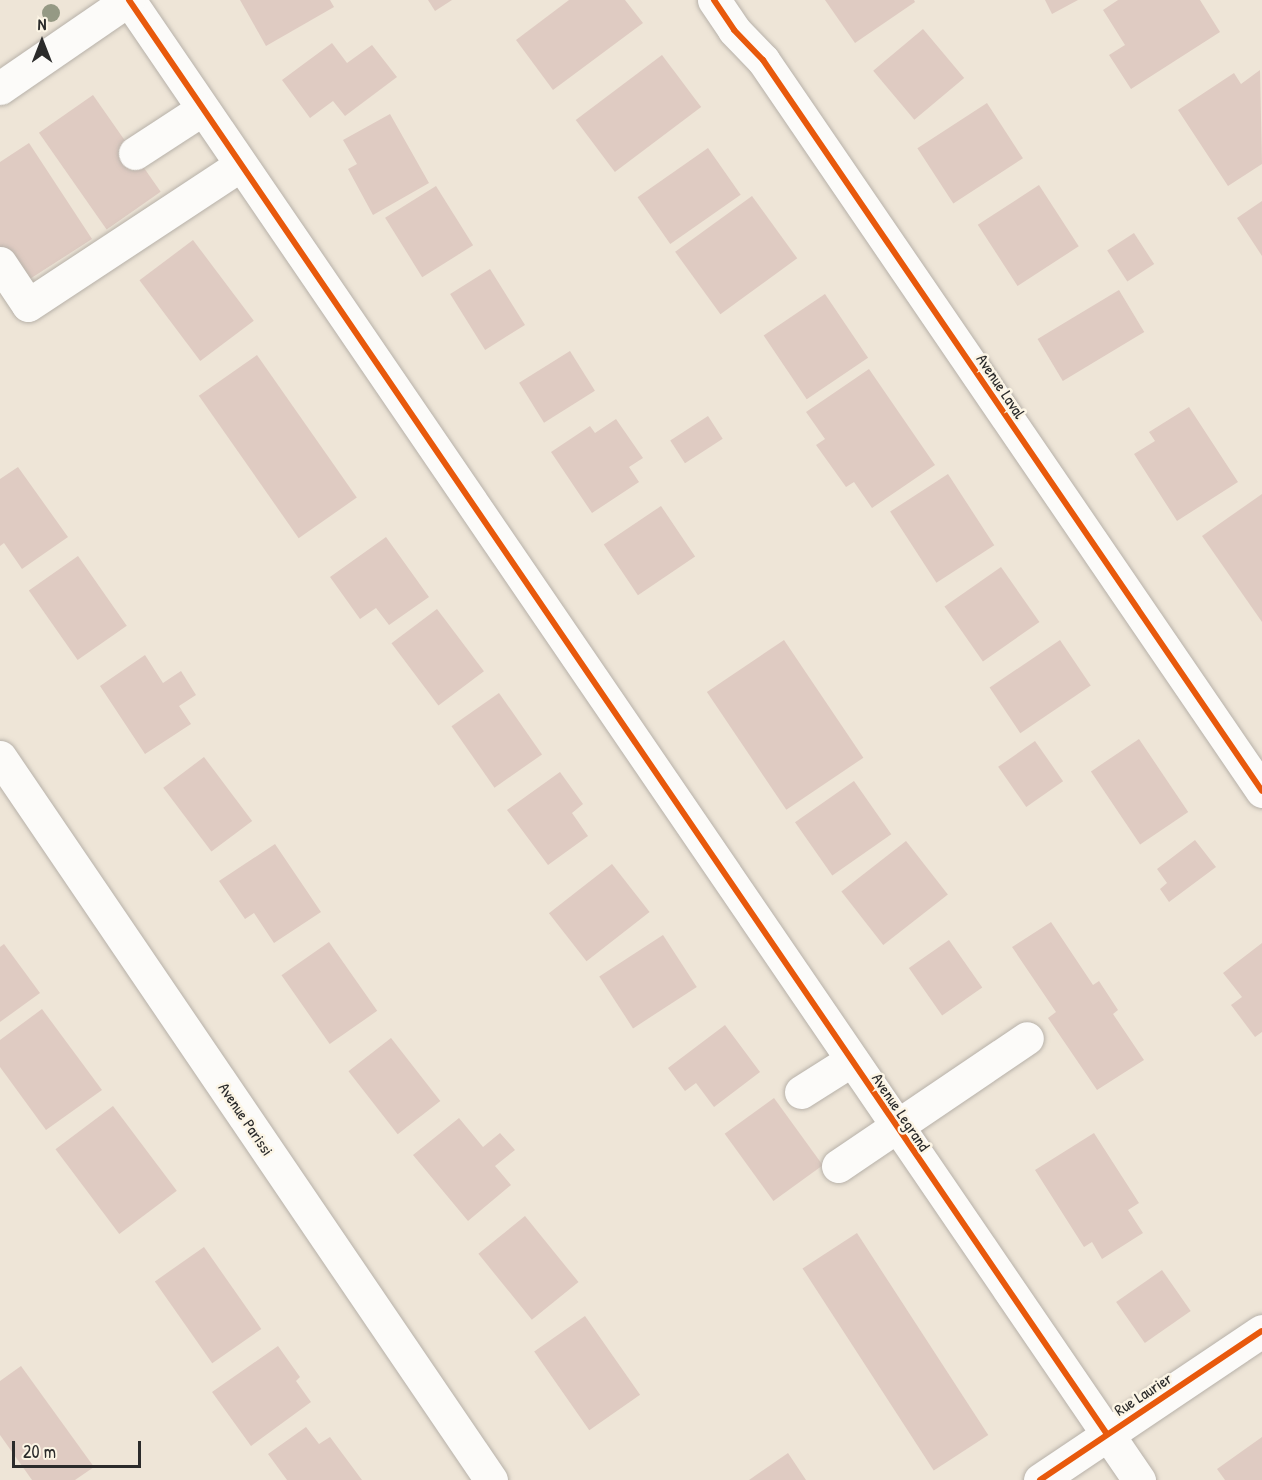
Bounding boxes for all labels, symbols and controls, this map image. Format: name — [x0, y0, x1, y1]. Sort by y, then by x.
north arrow — [12, 12, 72, 72]
text: N — [38, 13, 46, 35]
street label: Avenue Laval — [973, 350, 1029, 422]
street label: Avenue Legrand — [868, 1069, 934, 1155]
street label: Avenue Parissi — [215, 1079, 277, 1159]
street label: Rue Laurier — [1111, 1368, 1175, 1420]
scale bar — [15, 1429, 144, 1467]
text: 20 m — [23, 1439, 56, 1464]

